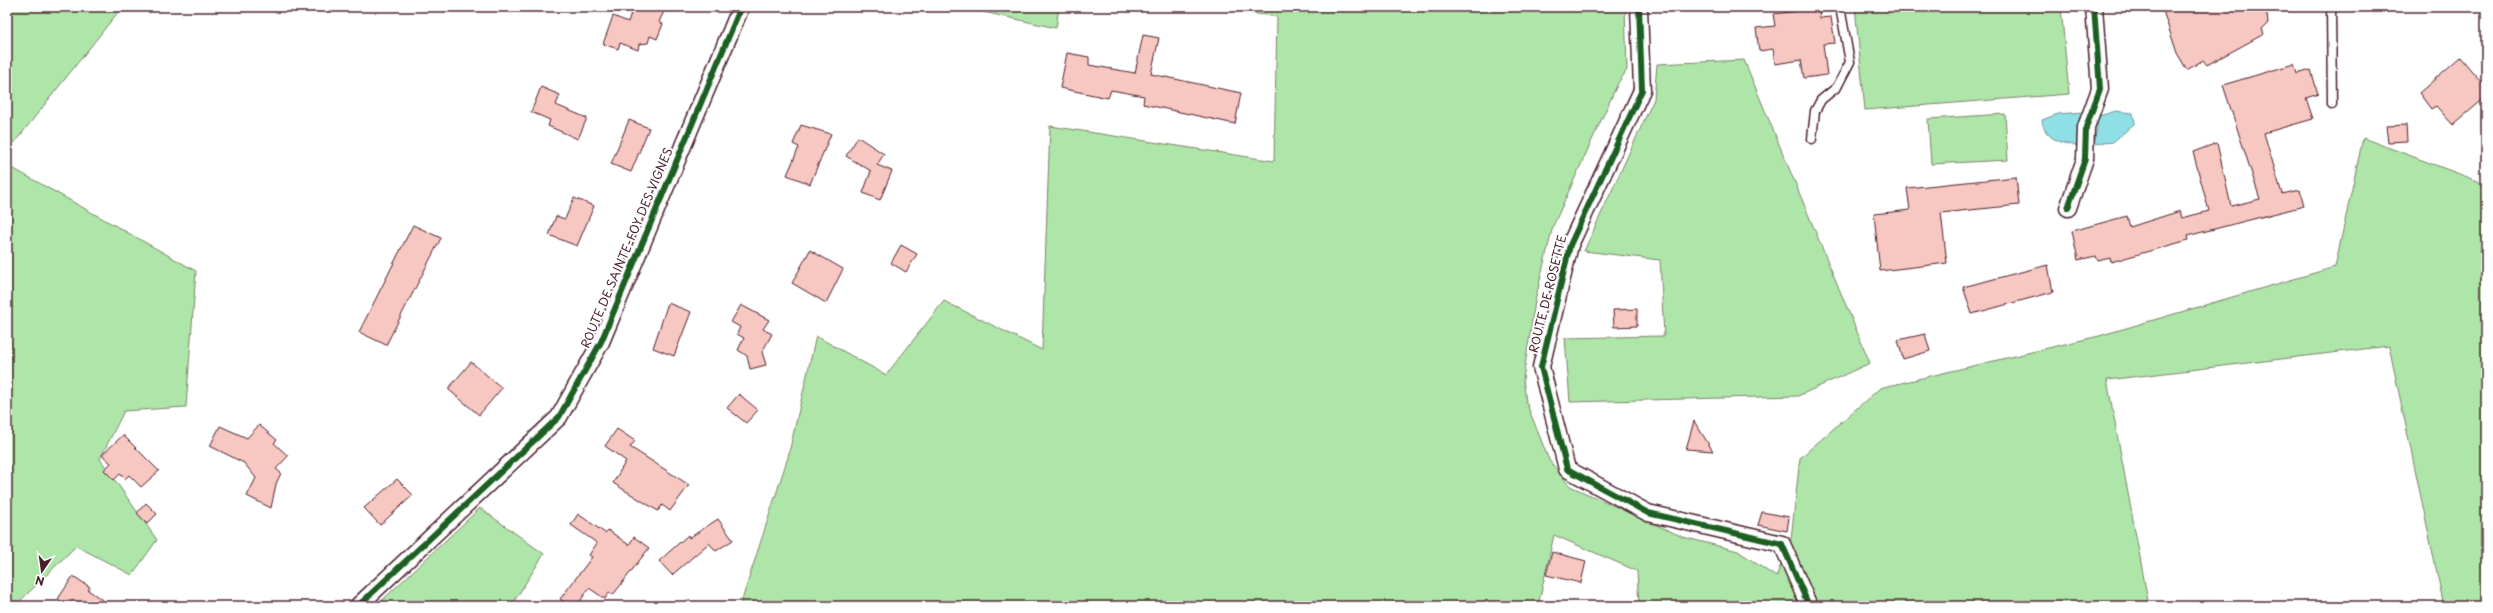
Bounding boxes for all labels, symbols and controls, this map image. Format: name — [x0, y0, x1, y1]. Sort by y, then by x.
street label: ROUTE DE SAINTE-FOY DES VIGNES — [576, 145, 677, 351]
street label: ROUTE DE ROSETTE — [1524, 233, 1570, 355]
north arrow — [22, 551, 62, 591]
text: N — [33, 572, 46, 590]

